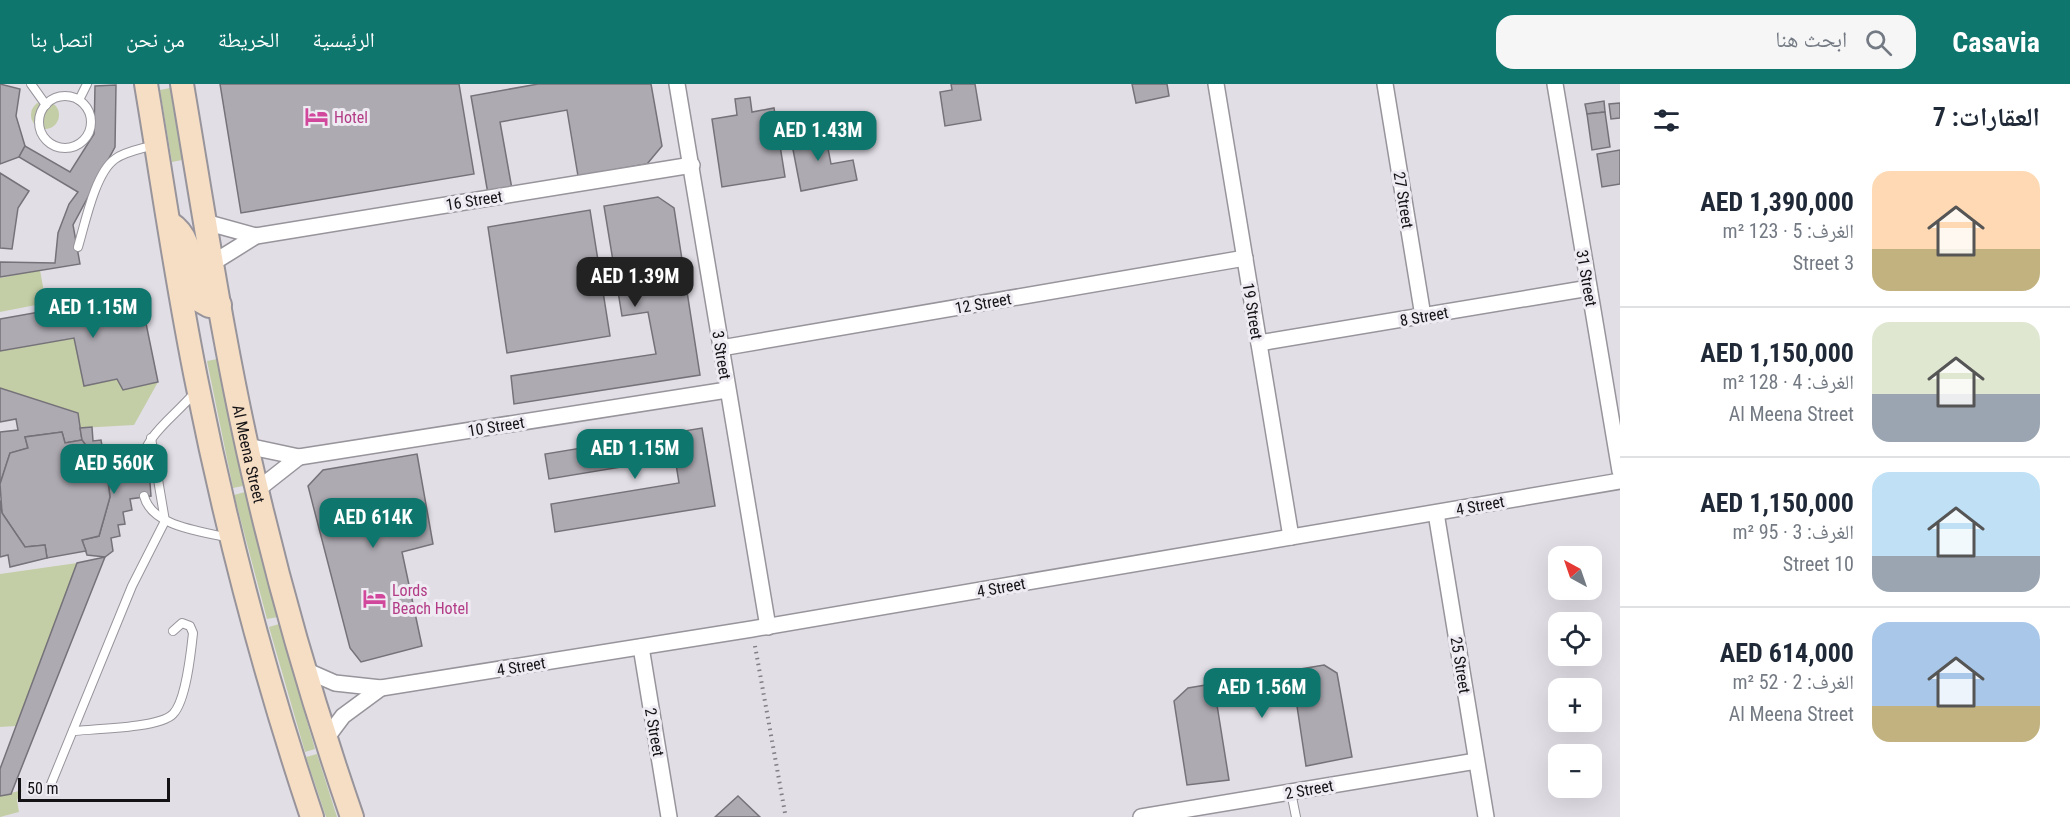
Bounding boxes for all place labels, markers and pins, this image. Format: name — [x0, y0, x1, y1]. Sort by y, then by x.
hotel icon: Hotel — [303, 104, 329, 130]
place label: Hotel — [334, 108, 368, 127]
pin: AED 1.43M — [749, 111, 887, 162]
pin: AED 1.39M — [566, 257, 704, 308]
pin: AED 1.15M — [24, 288, 162, 339]
pin: AED 1.15M — [566, 429, 704, 480]
pin: AED 560K — [52, 444, 176, 495]
pin: AED 614K — [311, 498, 435, 549]
place label: Lords Beach Hotel — [392, 581, 469, 618]
hotel icon: Lords Beach Hotel — [361, 586, 387, 612]
pin: AED 1.56M — [1193, 668, 1331, 719]

